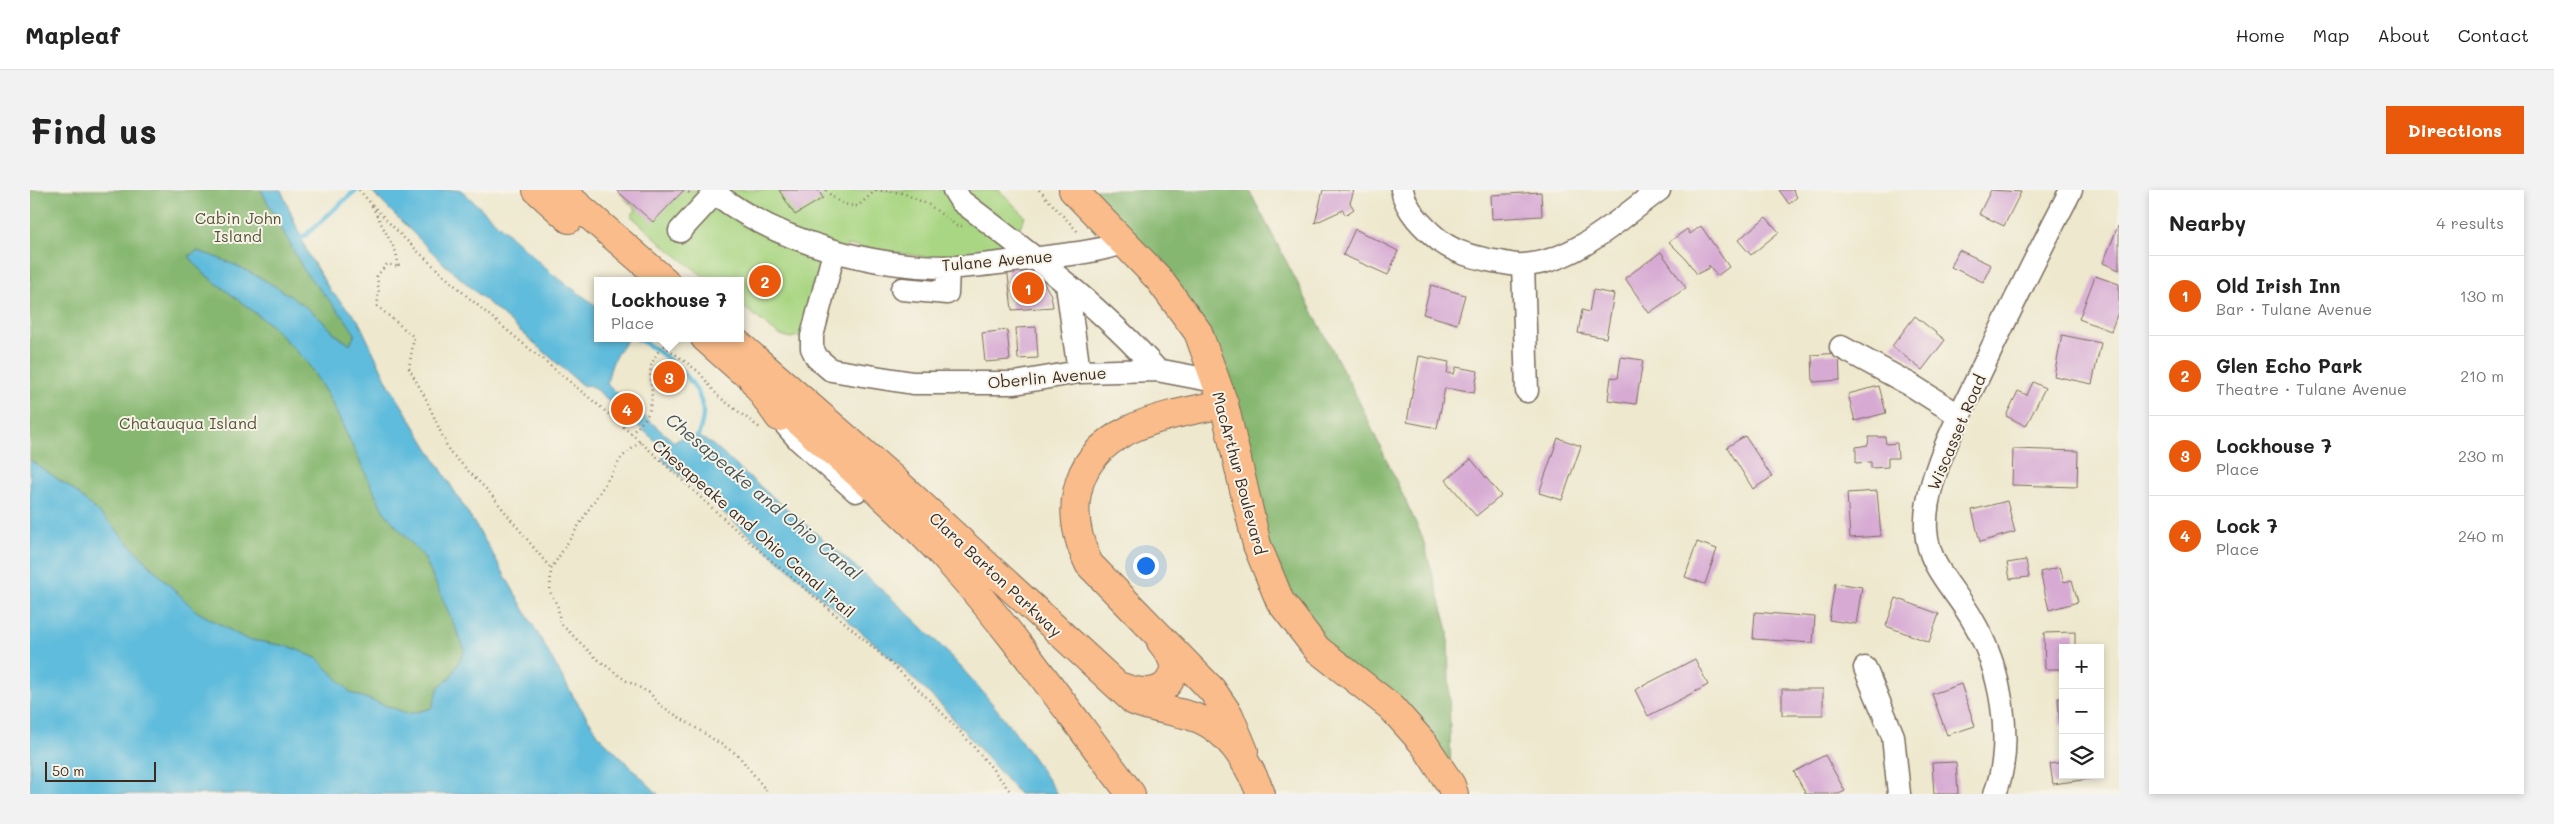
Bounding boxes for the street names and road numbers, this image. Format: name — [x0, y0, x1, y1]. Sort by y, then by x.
street label: Tulane Avenue — [941, 245, 1053, 275]
street label: Oberlin Avenue — [987, 361, 1107, 393]
street label: Wiscasset Road — [1922, 371, 1990, 493]
street label: MacArthur Boulevard — [1208, 389, 1272, 557]
street label: Chesapeake and Ohio Canal Trail — [648, 434, 860, 622]
street label: Clara Barton Parkway — [925, 507, 1067, 641]

